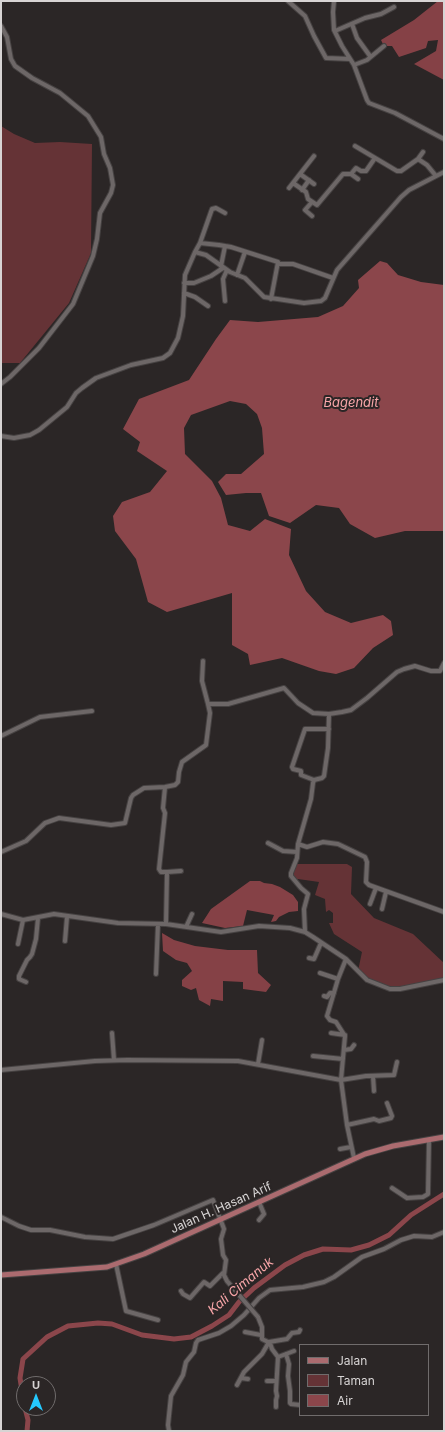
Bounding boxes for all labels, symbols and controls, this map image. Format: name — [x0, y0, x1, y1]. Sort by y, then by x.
water label: Bagendit — [323, 395, 379, 411]
street label: Jalan H. Hasan Arif — [168, 1179, 274, 1237]
water label: Kali Cimanuk — [205, 1254, 277, 1318]
legend — [299, 1344, 429, 1416]
text: Jalan — [337, 1353, 367, 1368]
text: Taman — [337, 1373, 375, 1388]
north arrow — [16, 1376, 56, 1416]
text: U — [32, 1378, 40, 1392]
text: Air — [337, 1393, 353, 1408]

